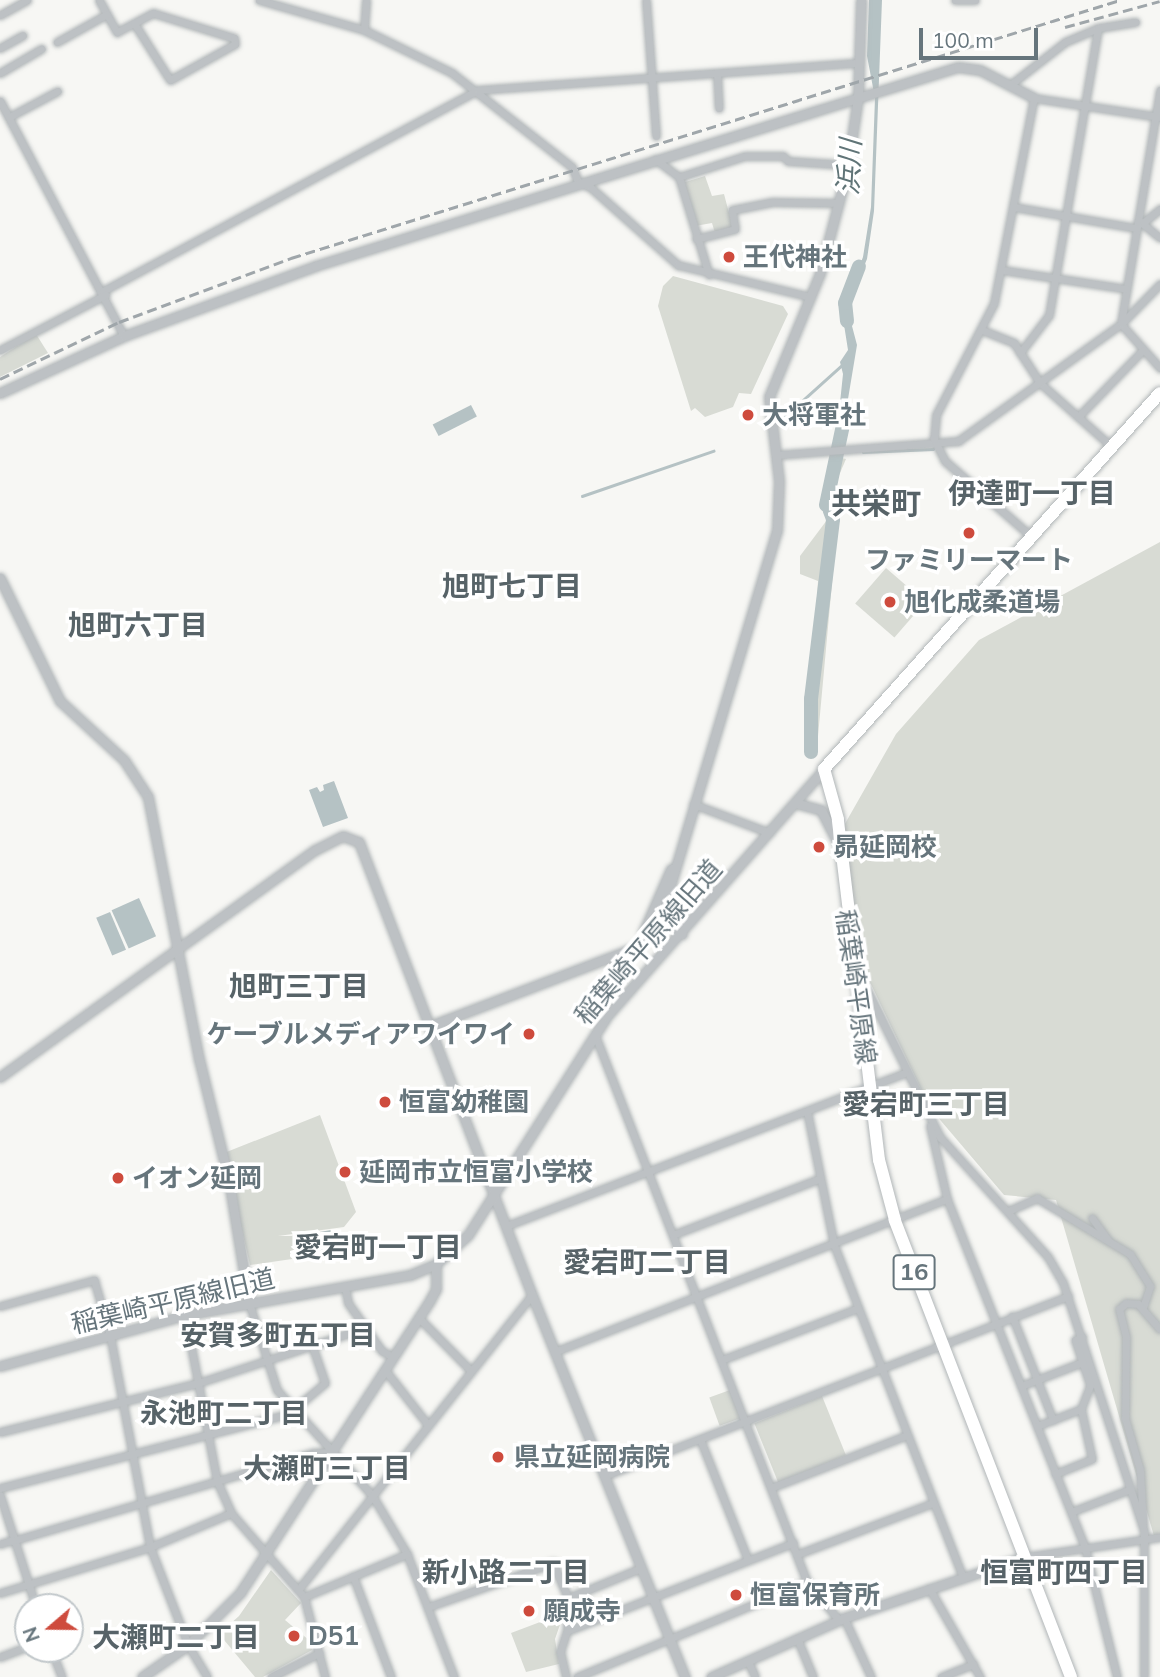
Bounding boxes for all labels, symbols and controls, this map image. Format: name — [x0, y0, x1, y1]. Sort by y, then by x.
scale bar — [922, 14, 1041, 58]
text: 100 m — [932, 27, 994, 53]
water label: 浜川 — [831, 138, 867, 196]
place label: 王代神社 — [743, 241, 847, 273]
marker: 王代神社 — [721, 249, 737, 265]
place label: 大将軍社 — [762, 399, 866, 431]
marker: 大将軍社 — [740, 407, 756, 423]
district label: 伊達町一丁目 — [948, 476, 1116, 510]
district label: 共栄町 — [831, 485, 921, 521]
marker: ファミリーマート — [961, 525, 977, 541]
place label: ファミリーマート — [865, 544, 1073, 576]
district label: 旭町七丁目 — [442, 569, 582, 603]
place label: 旭化成柔道場 — [904, 586, 1060, 618]
marker: 旭化成柔道場 — [882, 594, 898, 610]
district label: 旭町六丁目 — [68, 608, 208, 642]
place label: 昴延岡校 — [833, 831, 937, 863]
marker: 昴延岡校 — [811, 839, 827, 855]
street label: 稲葉崎平原線旧道 — [568, 853, 728, 1031]
street label: 稲葉崎平原線 — [830, 908, 882, 1066]
district label: 旭町三丁目 — [229, 969, 369, 1003]
place label: ケーブルメディアワイワイ — [203, 1018, 515, 1050]
marker: ケーブルメディアワイワイ — [521, 1026, 537, 1042]
place label: 恒富幼稚園 — [399, 1086, 529, 1118]
district label: 愛宕町三丁目 — [842, 1087, 1010, 1121]
marker: 恒富幼稚園 — [377, 1094, 393, 1110]
place label: 延岡市立恒富小学校 — [359, 1156, 593, 1188]
place label: イオン延岡 — [132, 1162, 262, 1194]
marker: 延岡市立恒富小学校 — [337, 1164, 353, 1180]
marker: イオン延岡 — [110, 1170, 126, 1186]
district label: 愛宕町一丁目 — [294, 1230, 462, 1264]
district label: 愛宕町二丁目 — [563, 1245, 731, 1279]
road number: 16 — [891, 1252, 937, 1292]
street label: 稲葉崎平原線旧道 — [68, 1262, 278, 1340]
district label: 安賀多町五丁目 — [180, 1318, 376, 1352]
district label: 永池町二丁目 — [140, 1396, 308, 1430]
place label: 県立延岡病院 — [514, 1441, 670, 1473]
marker: 県立延岡病院 — [488, 1447, 508, 1467]
district label: 大瀬町三丁目 — [243, 1451, 411, 1485]
district label: 新小路二丁目 — [422, 1555, 590, 1589]
district label: 恒富町四丁目 — [980, 1555, 1148, 1589]
place label: 恒富保育所 — [750, 1579, 880, 1611]
marker: 恒富保育所 — [728, 1587, 744, 1603]
north arrow — [14, 1593, 84, 1663]
place label: 願成寺 — [543, 1595, 621, 1627]
marker: 願成寺 — [521, 1603, 537, 1619]
district label: 大瀬町二丁目 — [92, 1620, 260, 1654]
place label: D51 — [308, 1620, 359, 1652]
text: N — [17, 1624, 45, 1645]
marker: D51 — [286, 1628, 302, 1644]

